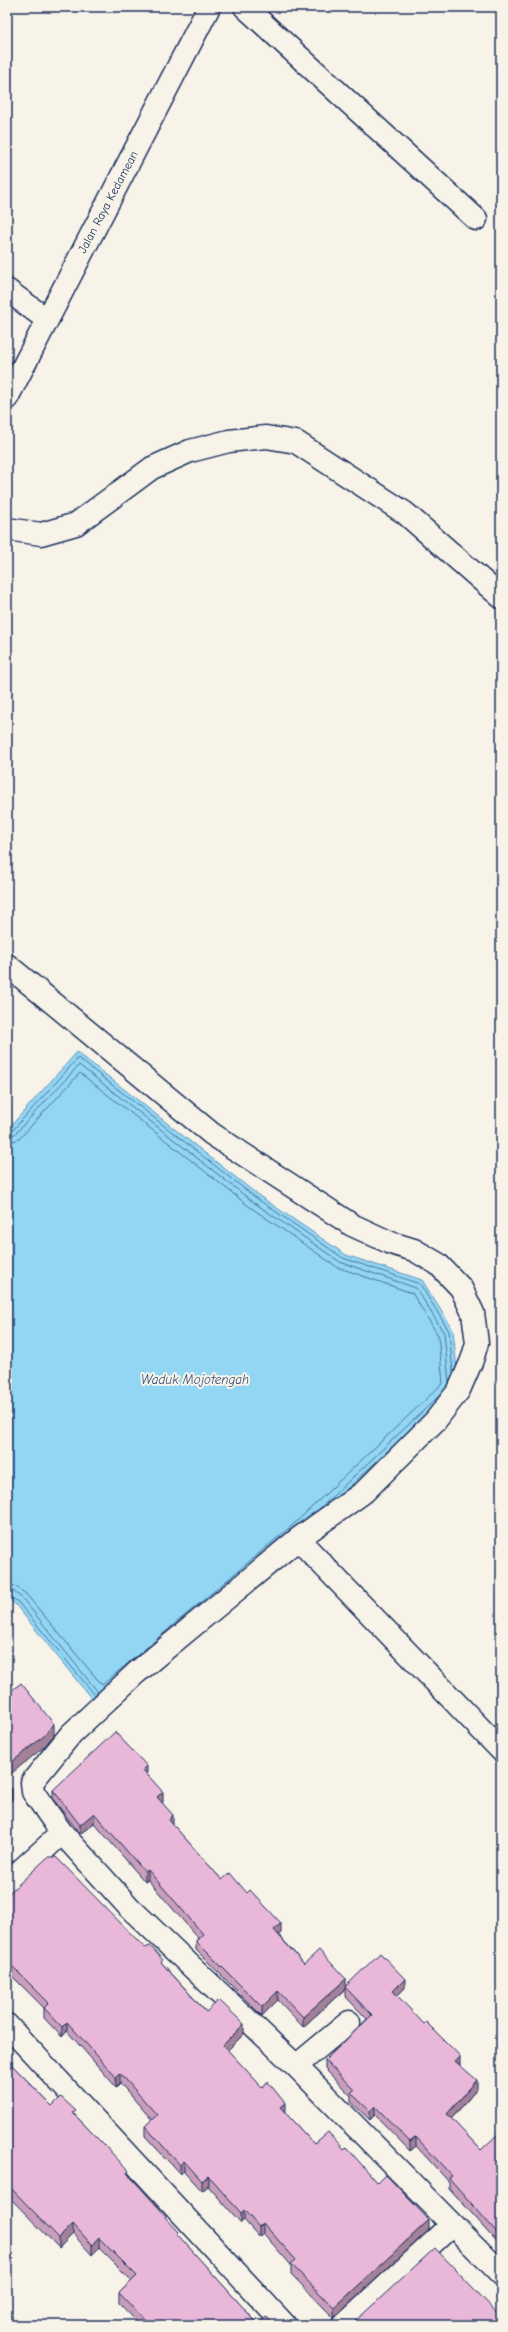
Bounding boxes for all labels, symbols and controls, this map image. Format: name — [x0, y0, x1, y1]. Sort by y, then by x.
street label: Jalan Raya Kedamean — [75, 148, 141, 256]
water label: Waduk Mojotengah — [141, 1372, 249, 1387]

